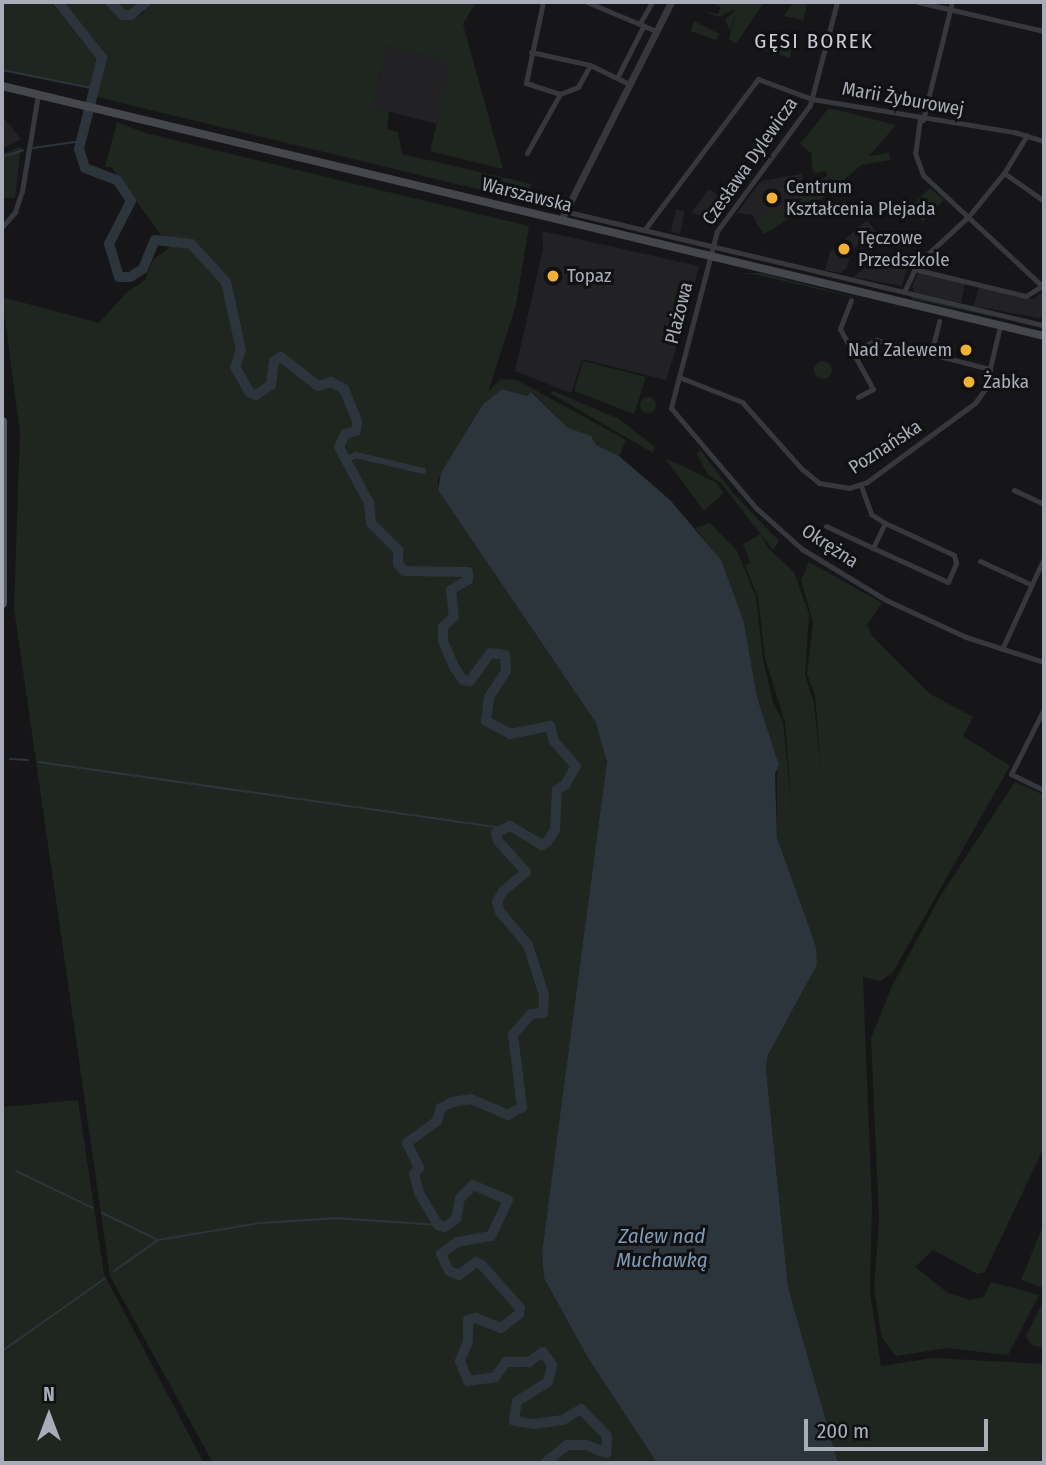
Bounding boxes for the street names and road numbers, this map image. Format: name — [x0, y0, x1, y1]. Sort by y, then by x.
street label: Marii Żyburowej — [840, 77, 966, 121]
street label: Czesława Dylewicza — [697, 93, 803, 229]
street label: Warszawska — [479, 173, 575, 217]
street label: Plażowa — [660, 280, 698, 346]
street label: Poznańska — [844, 415, 926, 479]
street label: Okrężna — [797, 519, 863, 573]

